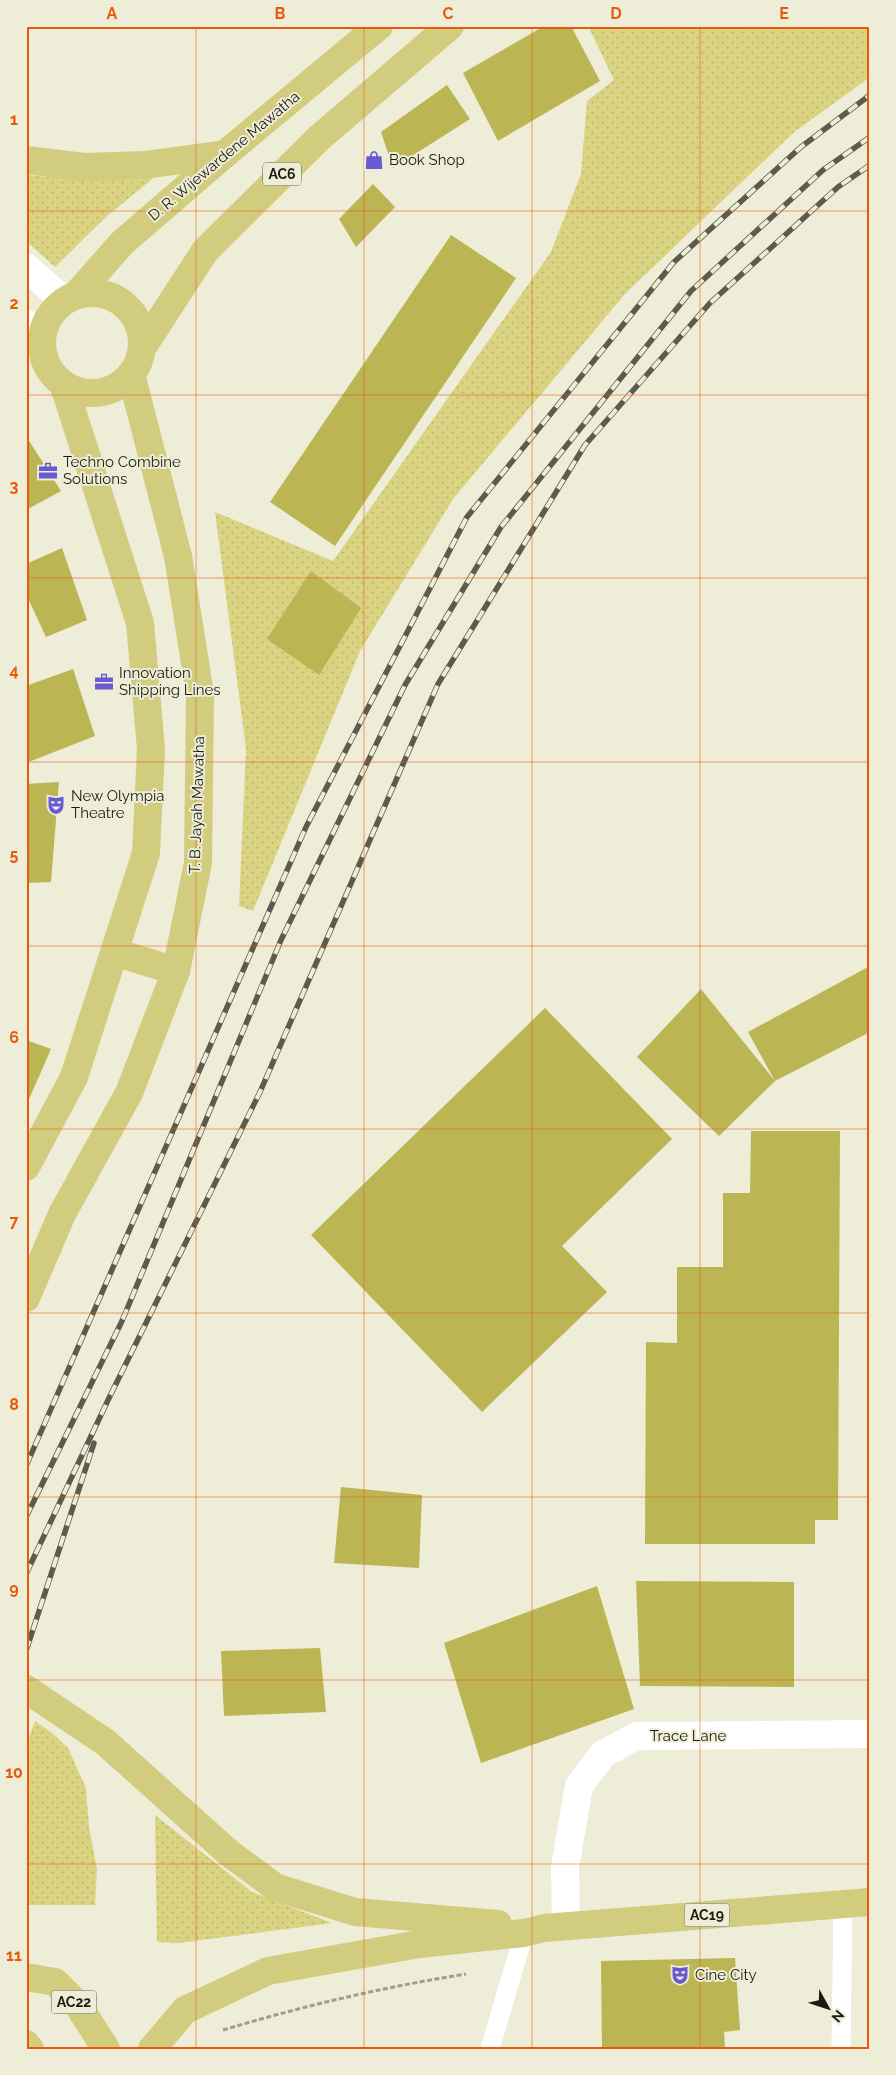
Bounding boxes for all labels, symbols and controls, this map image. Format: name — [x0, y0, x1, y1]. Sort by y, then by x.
text: A — [107, 4, 118, 23]
text: B — [275, 4, 286, 23]
text: C — [443, 4, 454, 23]
text: D — [610, 4, 622, 23]
text: E — [779, 4, 789, 23]
street label: D. R. Wijewardene Mawatha — [145, 87, 303, 225]
text: 1 — [10, 110, 18, 129]
shop icon: Book Shop — [363, 149, 385, 171]
place label: Book Shop — [389, 151, 465, 169]
road number: AC6 — [263, 162, 301, 185]
text: 2 — [9, 294, 19, 313]
place label: Techno Combine Solutions — [63, 453, 181, 488]
office icon: Techno Combine Solutions — [37, 460, 59, 482]
text: 3 — [10, 477, 19, 496]
text: 4 — [9, 661, 19, 680]
place label: Innovation Shipping Lines — [119, 664, 221, 699]
office icon: Innovation Shipping Lines — [93, 671, 115, 693]
street label: T. B. Jayah Mawatha — [186, 736, 208, 874]
place label: New Olympia Theatre — [71, 787, 164, 822]
theatre icon: New Olympia Theatre — [45, 794, 67, 816]
text: 5 — [10, 845, 19, 864]
text: 6 — [9, 1028, 19, 1047]
text: 7 — [10, 1212, 19, 1231]
text: 8 — [9, 1395, 19, 1414]
text: 9 — [9, 1579, 19, 1598]
street label: Trace Lane — [650, 1727, 726, 1745]
text: 10 — [5, 1763, 23, 1782]
road number: AC19 — [684, 1904, 730, 1926]
text: 11 — [6, 1946, 22, 1965]
theatre icon: Cine City — [669, 1964, 691, 1986]
place label: Cine City — [695, 1966, 757, 1984]
north arrow — [804, 1982, 854, 2032]
road number: AC22 — [52, 1990, 96, 2014]
text: N — [828, 2007, 848, 2026]

